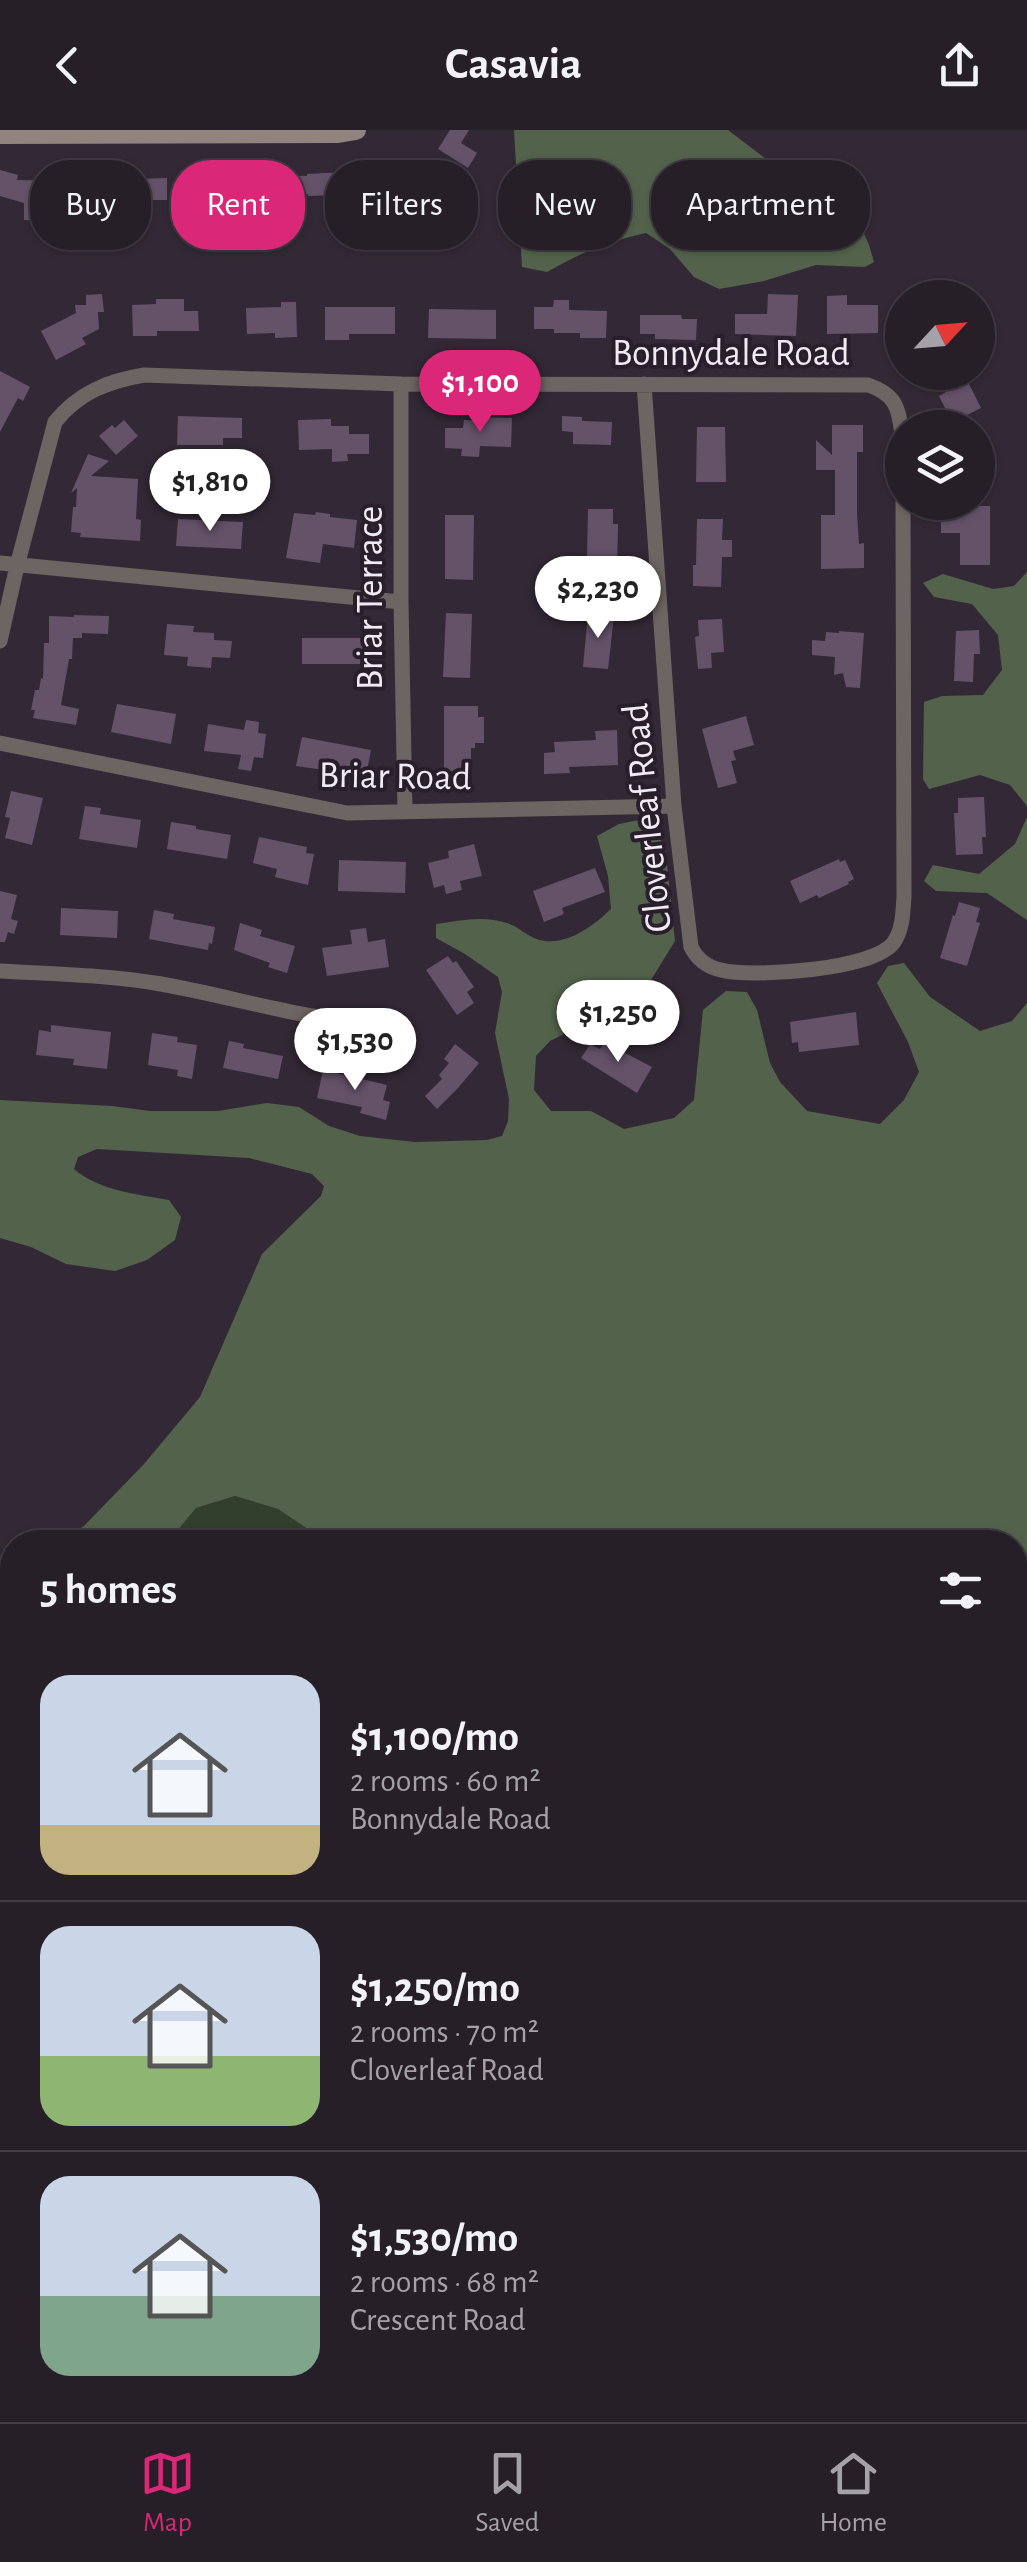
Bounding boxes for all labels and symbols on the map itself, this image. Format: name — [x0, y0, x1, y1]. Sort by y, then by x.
north arrow — [885, 280, 995, 390]
street label: Bonnydale Road — [612, 335, 850, 373]
pin: $1,100 — [399, 350, 561, 435]
pin: $1,810 — [129, 449, 291, 534]
street label: Briar Terrace — [352, 506, 390, 690]
pin: $2,230 — [517, 556, 679, 641]
street label: Cloverleaf Road — [617, 701, 679, 934]
street label: Briar Road — [318, 757, 472, 797]
pin: $1,250 — [537, 980, 699, 1065]
pin: $1,530 — [274, 1008, 436, 1093]

